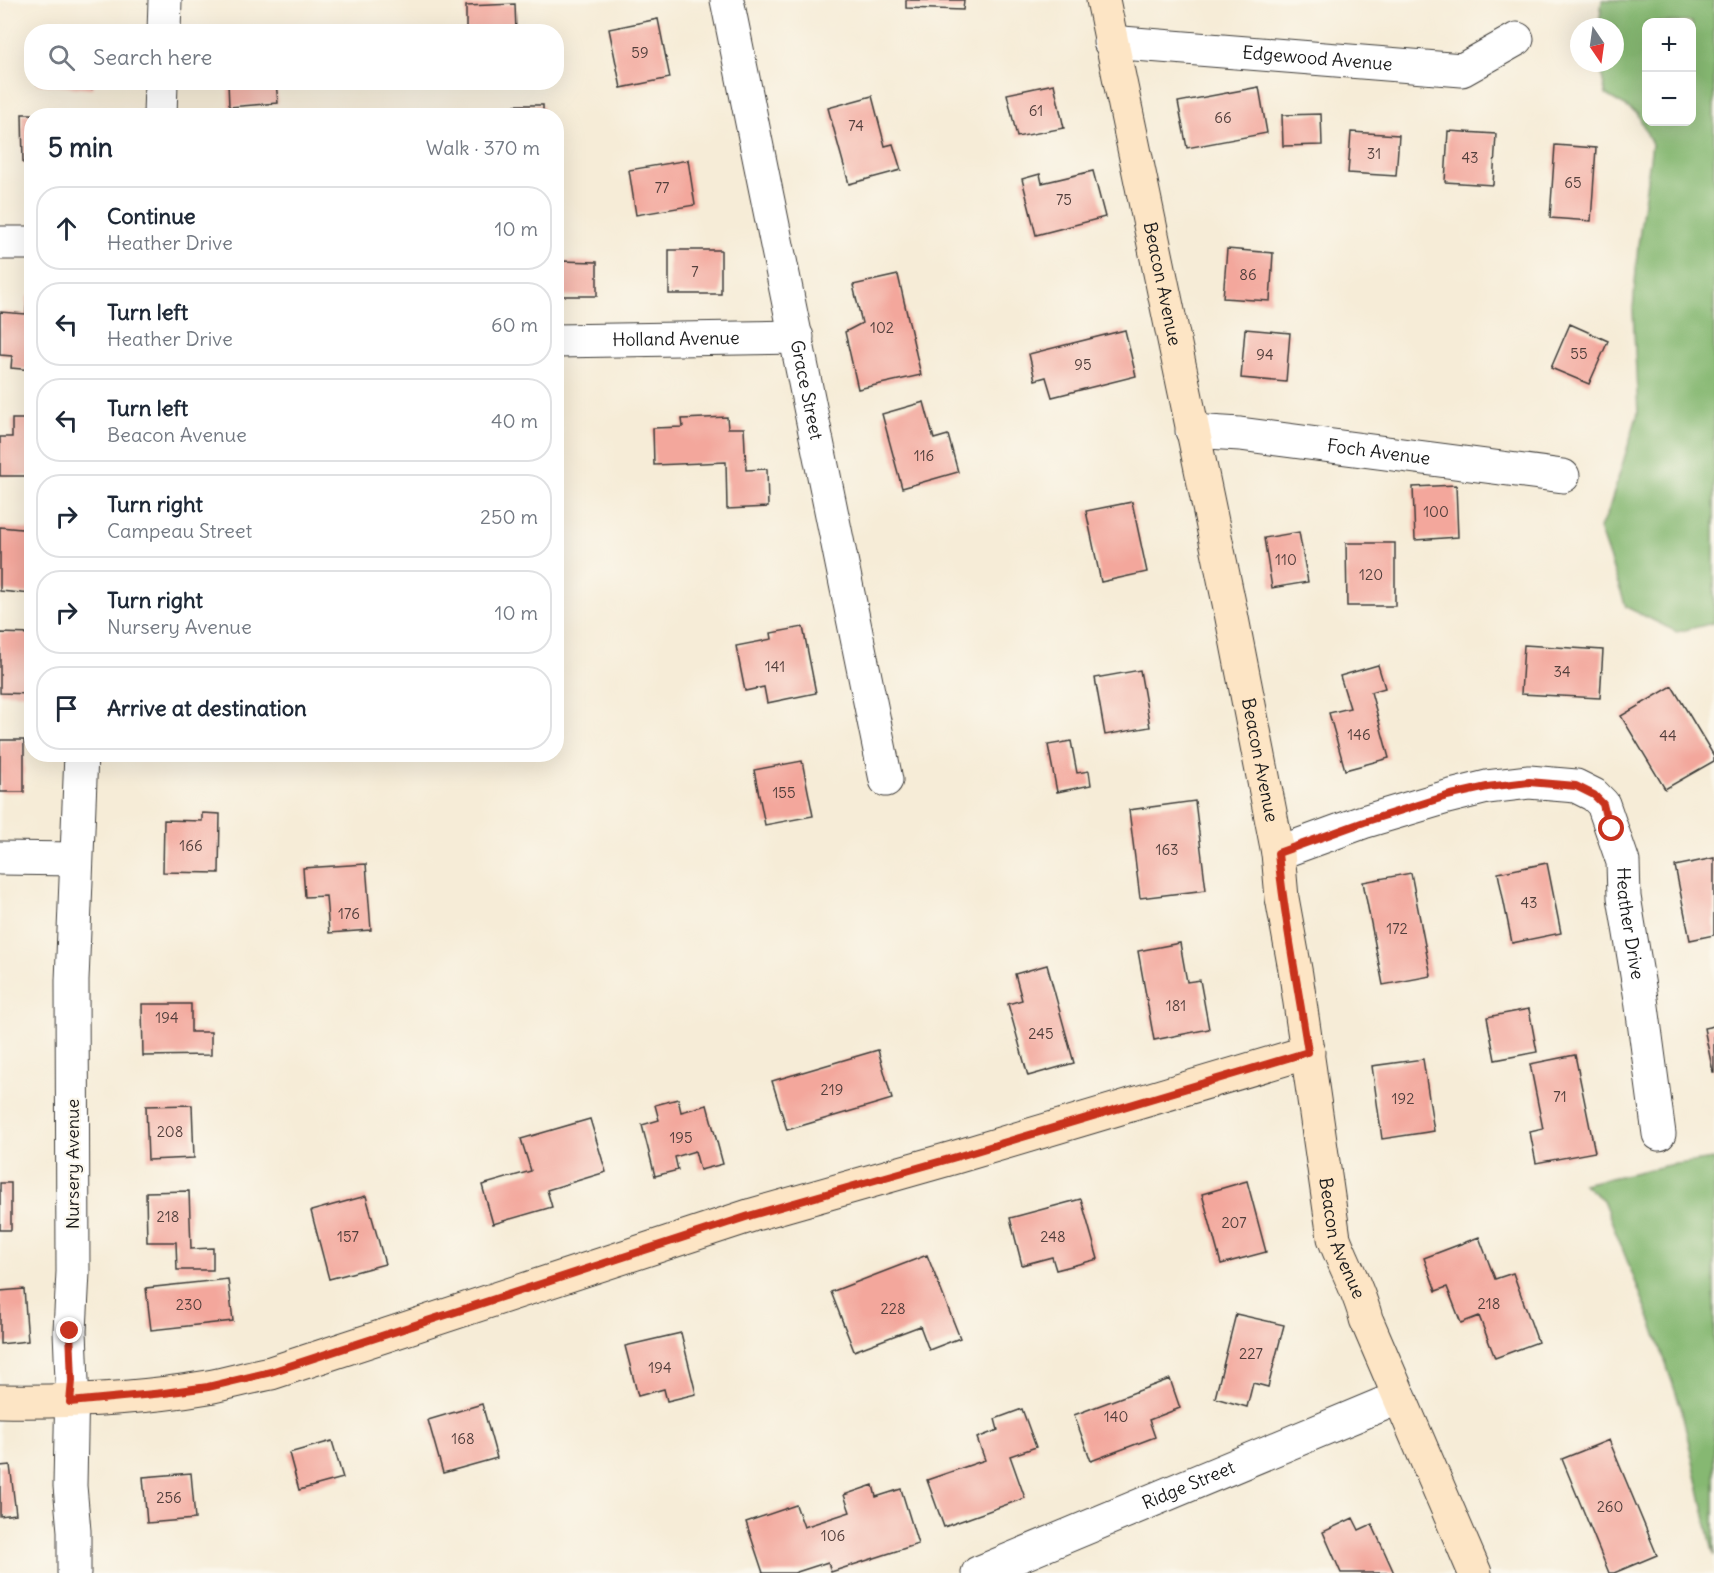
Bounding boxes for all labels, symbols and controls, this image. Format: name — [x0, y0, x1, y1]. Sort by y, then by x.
north arrow — [1570, 18, 1624, 72]
map controls — [1642, 18, 1696, 126]
button: + — [1642, 18, 1696, 72]
search box — [24, 24, 564, 90]
icon: search — [45, 41, 78, 74]
street label: Edgewood Avenue — [1242, 41, 1393, 75]
text: Search here — [93, 43, 212, 71]
house number: 59 — [631, 43, 649, 62]
button: − — [1642, 72, 1696, 126]
house number: 61 — [1029, 101, 1043, 120]
house number: 66 — [1214, 108, 1232, 127]
house number: 74 — [848, 116, 864, 135]
text: 5 min — [48, 131, 113, 164]
text: Walk · 370 m — [426, 135, 540, 160]
house number: 31 — [1367, 144, 1381, 163]
house number: 43 — [1461, 148, 1479, 167]
house number: 65 — [1564, 173, 1582, 192]
house number: 77 — [655, 178, 669, 197]
house number: 75 — [1056, 190, 1072, 209]
text: Continue — [107, 202, 196, 230]
icon: ahead — [50, 212, 83, 245]
text: 10 m — [495, 216, 538, 241]
street label: Beacon Avenue — [1139, 220, 1187, 348]
text: Heather Drive — [107, 230, 233, 255]
house number: 7 — [691, 262, 699, 281]
house number: 86 — [1239, 265, 1257, 284]
text: Turn left — [107, 298, 188, 326]
icon: left — [50, 308, 83, 341]
text: 60 m — [491, 312, 538, 337]
house number: 102 — [870, 318, 894, 337]
text: Heather Drive — [107, 326, 233, 351]
street label: Holland Avenue — [612, 326, 740, 351]
street label: Grace Street — [786, 338, 828, 442]
house number: 55 — [1570, 344, 1588, 363]
house number: 94 — [1256, 345, 1274, 364]
house number: 95 — [1074, 355, 1092, 374]
text: Turn left — [107, 394, 188, 422]
icon: left — [50, 404, 83, 437]
text: 40 m — [491, 408, 538, 433]
text: Beacon Avenue — [107, 422, 247, 447]
street label: Foch Avenue — [1326, 433, 1432, 470]
house number: 116 — [914, 446, 934, 465]
text: Turn right — [107, 490, 203, 518]
icon: right — [50, 500, 83, 533]
house number: 100 — [1423, 502, 1449, 521]
text: 250 m — [480, 504, 538, 529]
text: Campeau Street — [107, 518, 252, 543]
house number: 110 — [1275, 550, 1297, 569]
house number: 120 — [1359, 565, 1383, 584]
text: Turn right — [107, 586, 203, 614]
icon: right — [50, 596, 83, 629]
text: 10 m — [495, 600, 538, 625]
text: Nursery Avenue — [107, 614, 252, 639]
house number: 141 — [765, 657, 785, 676]
house number: 34 — [1553, 662, 1571, 681]
icon: arrive — [50, 692, 83, 725]
text: Arrive at destination — [107, 694, 307, 722]
street label: Beacon Avenue — [1237, 696, 1284, 824]
house number: 146 — [1347, 725, 1371, 744]
house number: 44 — [1659, 726, 1677, 745]
house number: 155 — [772, 783, 796, 802]
route start — [1598, 815, 1624, 841]
house number: 166 — [179, 836, 203, 855]
house number: 163 — [1155, 840, 1179, 859]
street label: Heather Drive — [1612, 867, 1650, 981]
house number: 43 — [1520, 893, 1538, 912]
house number: 176 — [338, 904, 360, 923]
house number: 172 — [1386, 919, 1408, 938]
house number: 181 — [1166, 996, 1186, 1015]
house number: 194 — [155, 1008, 179, 1027]
house number: 245 — [1028, 1024, 1054, 1043]
house number: 219 — [821, 1080, 843, 1099]
house number: 71 — [1553, 1087, 1567, 1106]
house number: 192 — [1392, 1089, 1414, 1108]
street label: Nursery Avenue — [61, 1099, 84, 1229]
house number: 208 — [157, 1122, 183, 1141]
house number: 195 — [669, 1128, 693, 1147]
street label: Beacon Avenue — [1314, 1176, 1371, 1302]
house number: 218 — [157, 1207, 179, 1226]
house number: 207 — [1221, 1213, 1247, 1232]
house number: 157 — [337, 1227, 359, 1246]
house number: 248 — [1040, 1227, 1066, 1246]
house number: 218 — [1478, 1294, 1500, 1313]
house number: 230 — [176, 1295, 202, 1314]
house number: 228 — [880, 1299, 906, 1318]
route end — [56, 1317, 82, 1343]
house number: 227 — [1239, 1344, 1263, 1363]
house number: 194 — [648, 1358, 672, 1377]
house number: 140 — [1104, 1407, 1128, 1426]
house number: 168 — [451, 1429, 475, 1448]
street label: Ridge Street — [1138, 1455, 1238, 1514]
house number: 256 — [156, 1488, 182, 1507]
house number: 260 — [1597, 1497, 1623, 1516]
house number: 106 — [821, 1526, 845, 1545]

